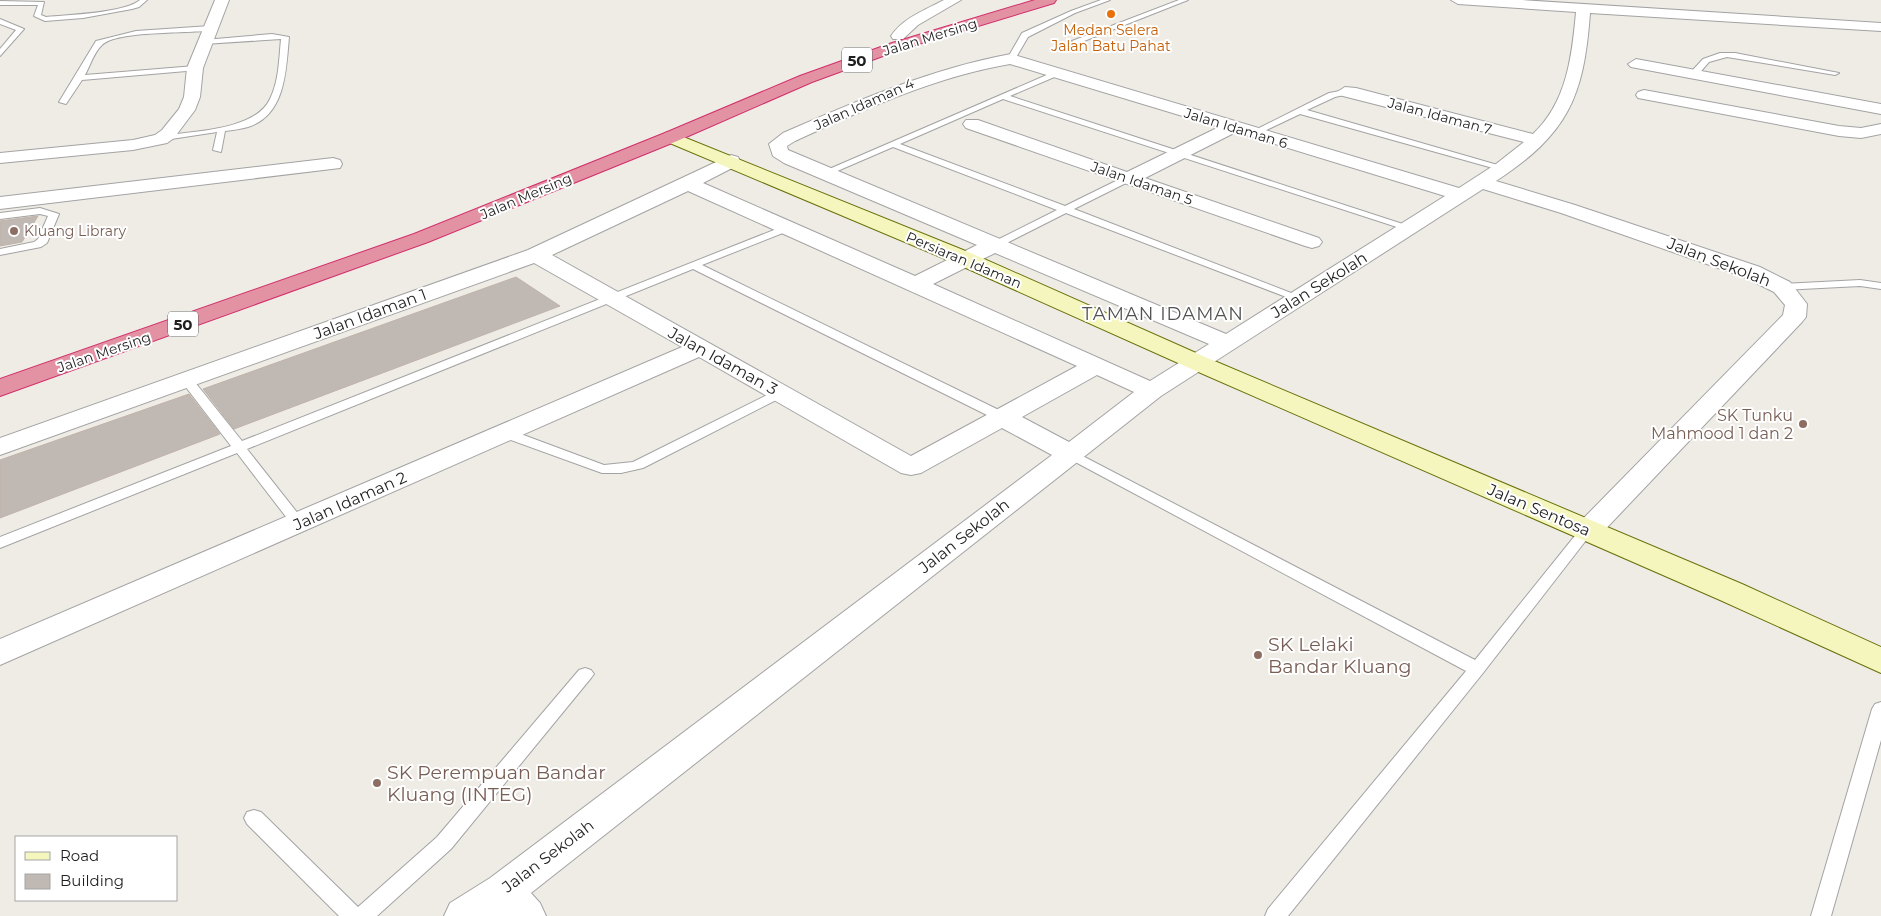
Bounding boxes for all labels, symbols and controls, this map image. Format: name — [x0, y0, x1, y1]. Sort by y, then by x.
marker: Medan Selera Jalan Batu Pahat — [1105, 8, 1117, 20]
street label: Jalan Mersing — [880, 14, 979, 60]
place label: Medan Selera Jalan Batu Pahat — [1050, 21, 1171, 55]
road number: 50 — [842, 48, 872, 72]
street label: Jalan Idaman 4 — [810, 74, 918, 135]
street label: Jalan Idaman 7 — [1385, 93, 1494, 139]
street label: Jalan Idaman 6 — [1181, 103, 1290, 152]
street label: Jalan Idaman 5 — [1088, 157, 1195, 209]
street label: Jalan Mersing — [477, 169, 574, 224]
place label: Kluang Library — [24, 222, 126, 240]
marker: Kluang Library — [8, 225, 20, 237]
street label: Persiaran Idaman — [904, 228, 1024, 292]
street label: Jalan Sekolah — [1664, 233, 1774, 290]
street label: Jalan Sekolah — [1267, 248, 1370, 323]
street label: Jalan Idaman 1 — [310, 285, 429, 344]
district label: TAMAN IDAMAN — [1082, 303, 1244, 325]
road number: 50 — [168, 312, 198, 336]
street label: Jalan Idaman 3 — [664, 323, 781, 399]
street label: Jalan Mersing — [54, 328, 153, 377]
place label: SK Tunku Mahmood 1 dan 2 — [1651, 406, 1793, 443]
marker: SK Tunku Mahmood 1 dan 2 — [1797, 418, 1809, 430]
street label: Jalan Idaman 2 — [290, 468, 410, 535]
street label: Jalan Sentosa — [1484, 479, 1593, 540]
street label: Jalan Sekolah — [914, 495, 1013, 578]
place label: SK Lelaki Bandar Kluang — [1268, 633, 1412, 678]
marker: SK Lelaki Bandar Kluang — [1252, 649, 1264, 661]
place label: SK Perempuan Bandar Kluang (INTEG) — [387, 761, 606, 806]
marker: SK Perempuan Bandar Kluang (INTEG) — [371, 777, 383, 789]
street label: Jalan Sekolah — [498, 815, 597, 897]
legend — [15, 836, 178, 901]
text: Road — [60, 846, 99, 865]
text: Building — [60, 871, 124, 890]

